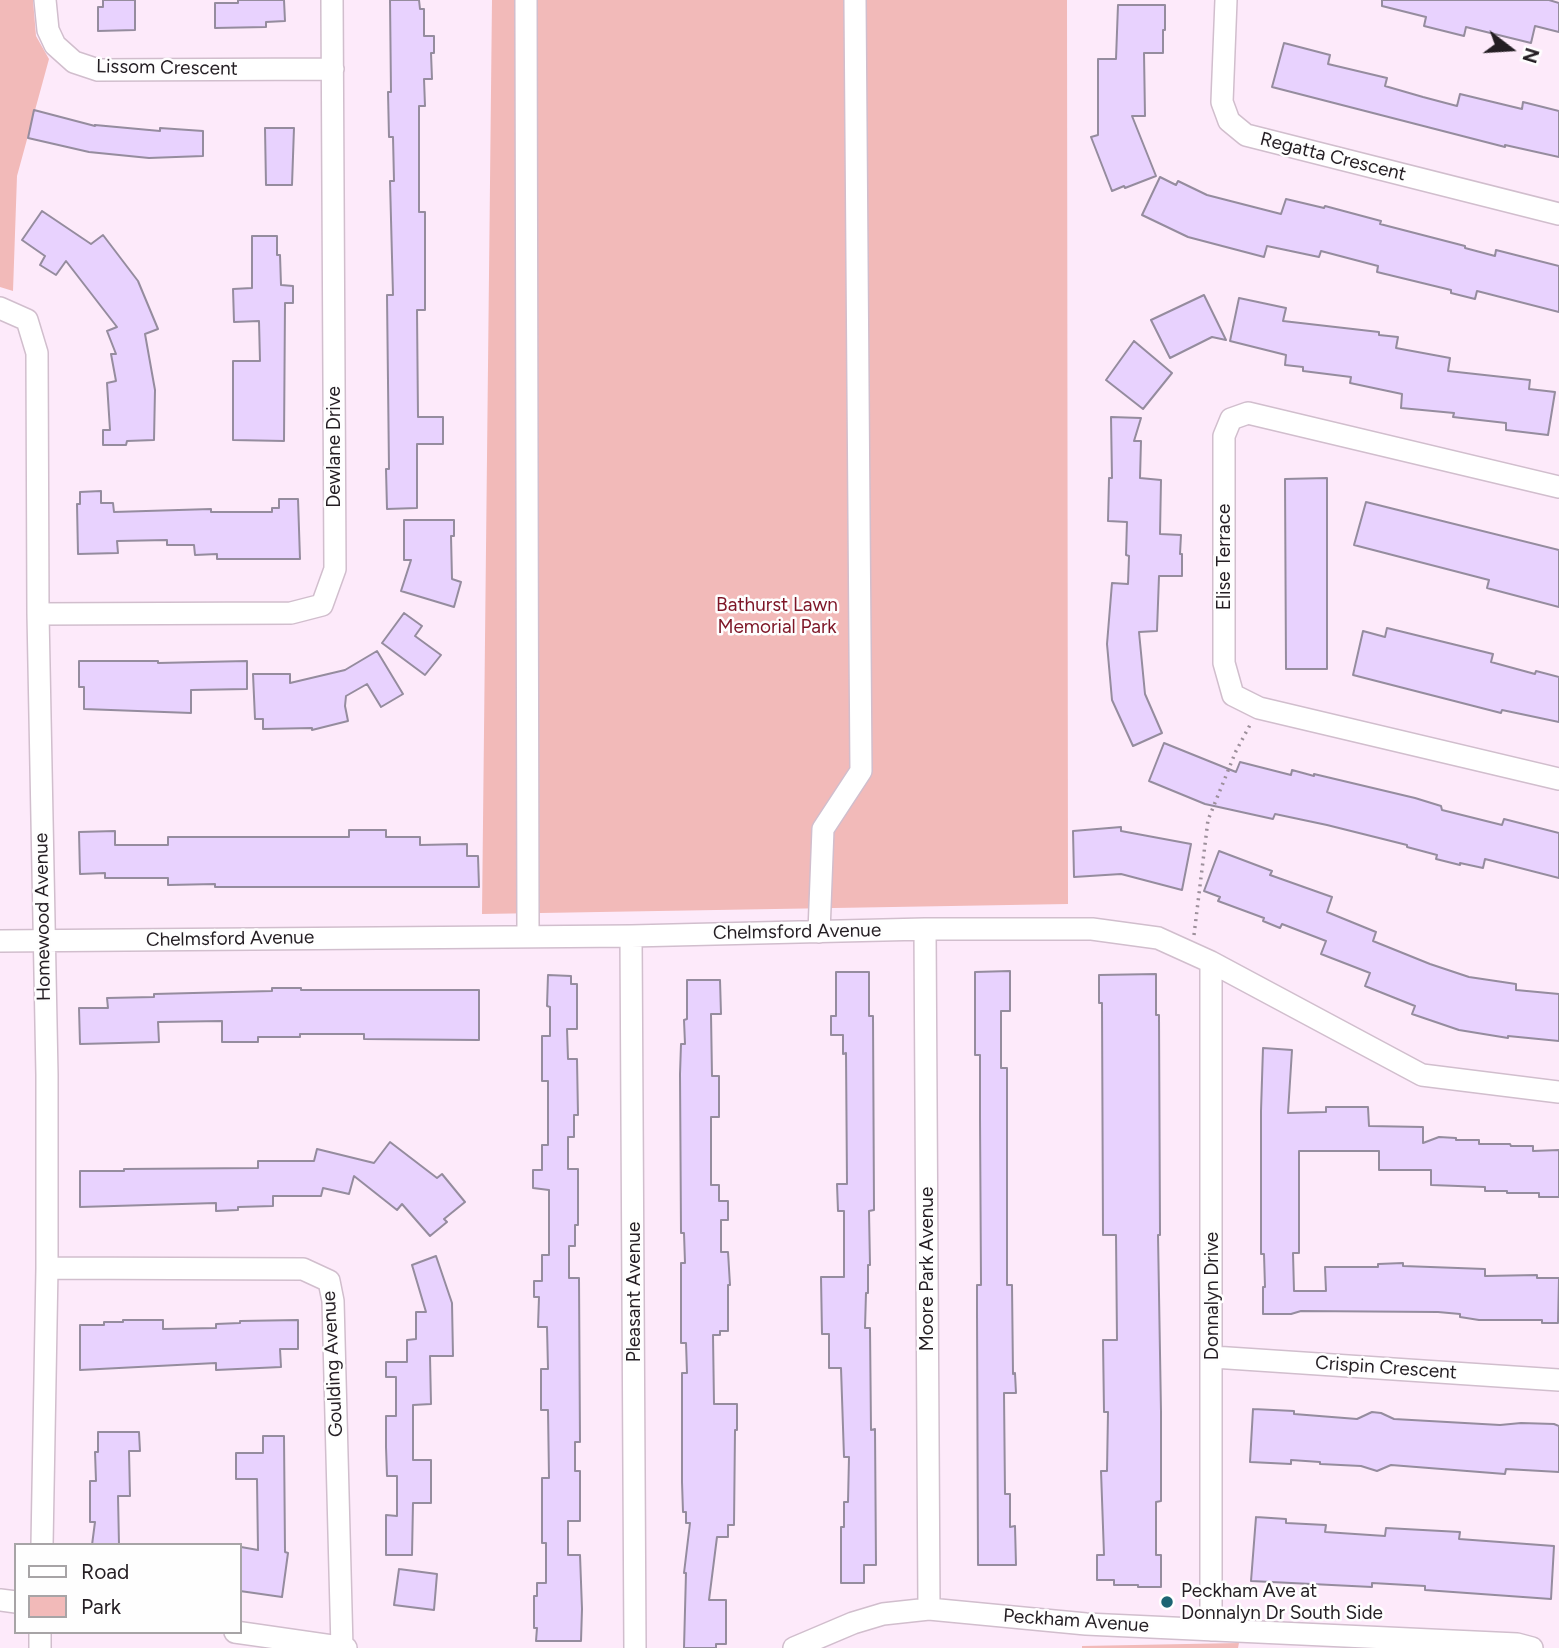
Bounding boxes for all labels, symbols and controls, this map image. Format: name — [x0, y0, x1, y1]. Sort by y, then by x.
north arrow — [1475, 14, 1545, 84]
text: N — [1517, 45, 1544, 66]
street label: Lissom Crescent — [96, 55, 238, 81]
street label: Regatta Crescent — [1258, 128, 1408, 186]
street label: Dewlane Drive — [323, 386, 345, 508]
street label: Elise Terrace — [1213, 504, 1235, 610]
park label: Bathurst Lawn Memorial Park — [716, 594, 838, 638]
street label: Homewood Avenue — [30, 833, 56, 1001]
street label: Chelmsford Avenue — [713, 919, 881, 945]
street label: Chelmsford Avenue — [146, 926, 314, 952]
street label: Moore Park Avenue — [916, 1187, 938, 1351]
street label: Pleasant Avenue — [623, 1222, 645, 1362]
street label: Donnalyn Drive — [1201, 1232, 1223, 1360]
street label: Goulding Avenue — [318, 1290, 348, 1438]
street label: Crispin Crescent — [1314, 1352, 1458, 1384]
legend — [14, 1543, 242, 1634]
text: Road — [81, 1559, 129, 1584]
place label: Peckham Ave at Donnalyn Dr South Side — [1181, 1580, 1383, 1624]
text: Park — [81, 1594, 121, 1619]
marker: Peckham Ave at Donnalyn Dr South Side — [1159, 1594, 1175, 1610]
street label: Peckham Avenue — [1002, 1605, 1150, 1637]

